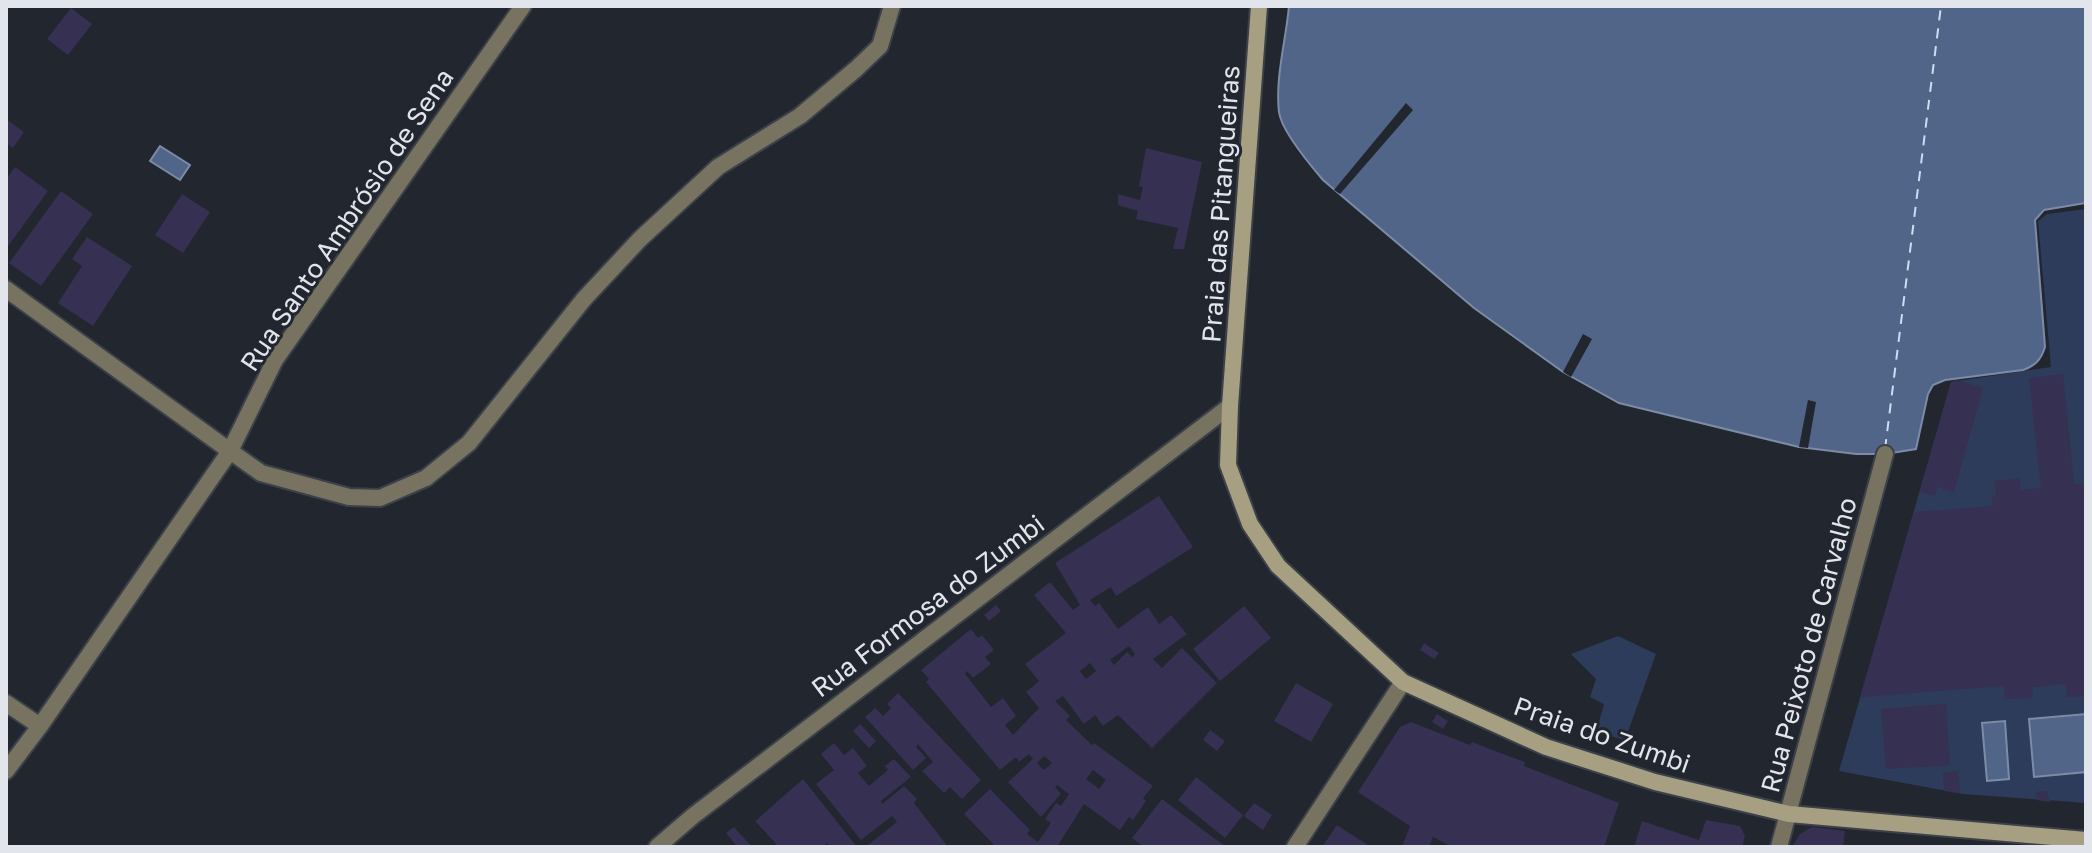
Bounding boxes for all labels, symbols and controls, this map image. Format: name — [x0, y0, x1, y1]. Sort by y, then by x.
street label: Rua Santo Ambrósio de Sena — [234, 63, 460, 377]
street label: Praia das Pitangueiras — [1195, 64, 1246, 344]
street label: Rua Peixoto de Carvalho — [1754, 494, 1863, 796]
street label: Rua Formosa do Zumbi — [805, 508, 1050, 703]
street label: Praia do Zumbi — [1510, 690, 1694, 779]

